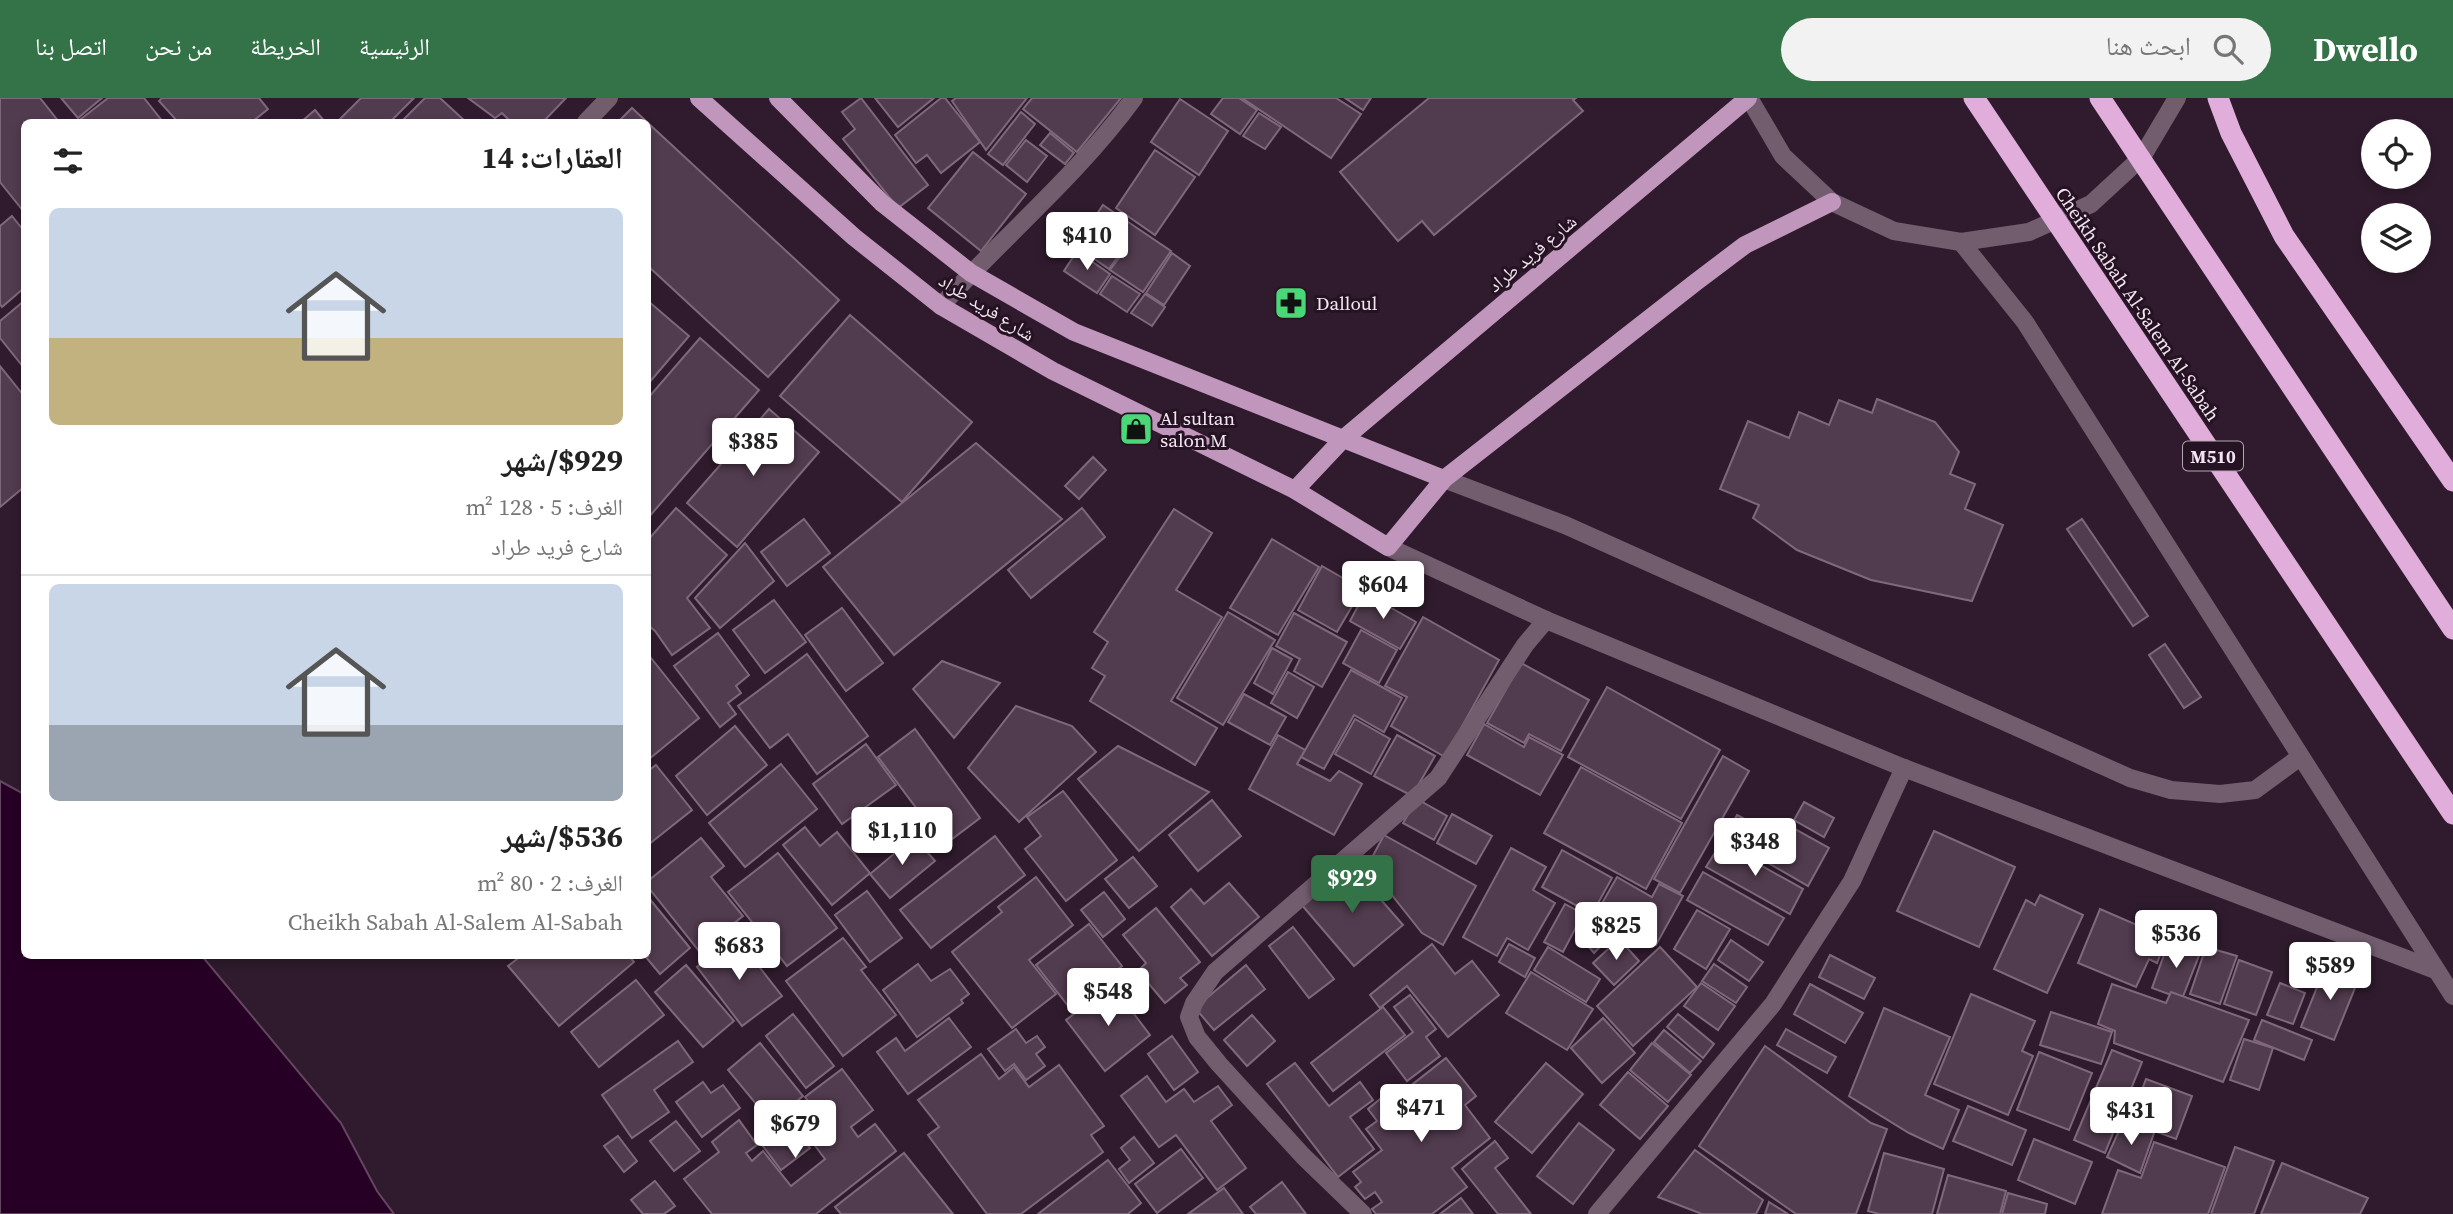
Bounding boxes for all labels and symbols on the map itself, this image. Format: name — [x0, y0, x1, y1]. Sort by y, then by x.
street label: Cheikh Sabah Al-Salem Al-Sabah — [2050, 182, 2226, 426]
street label: شارع فريد طراد — [1482, 208, 1582, 298]
pin: $410 — [1046, 212, 1128, 272]
street label: شارع فريد طراد — [934, 267, 1040, 347]
pharmacy icon: Dalloul — [1272, 284, 1310, 322]
place label: Dalloul — [1316, 290, 1378, 316]
place label: Al sultan salon M — [1160, 405, 1235, 453]
shop icon: Al sultan salon M — [1117, 410, 1155, 448]
pin: $385 — [712, 418, 794, 478]
road number: M510 — [2183, 442, 2243, 470]
pin: $604 — [1342, 561, 1424, 621]
pin: $1,110 — [845, 808, 959, 867]
pin: $348 — [1714, 818, 1796, 878]
pin: $929 — [1311, 856, 1393, 915]
pin: $825 — [1575, 902, 1657, 962]
pin: $536 — [2135, 910, 2217, 970]
pin: $683 — [698, 922, 780, 982]
pin: $589 — [2289, 942, 2371, 1002]
pin: $548 — [1067, 968, 1149, 1028]
pin: $471 — [1380, 1084, 1462, 1144]
pin: $431 — [2090, 1088, 2172, 1147]
pin: $679 — [754, 1100, 836, 1160]

